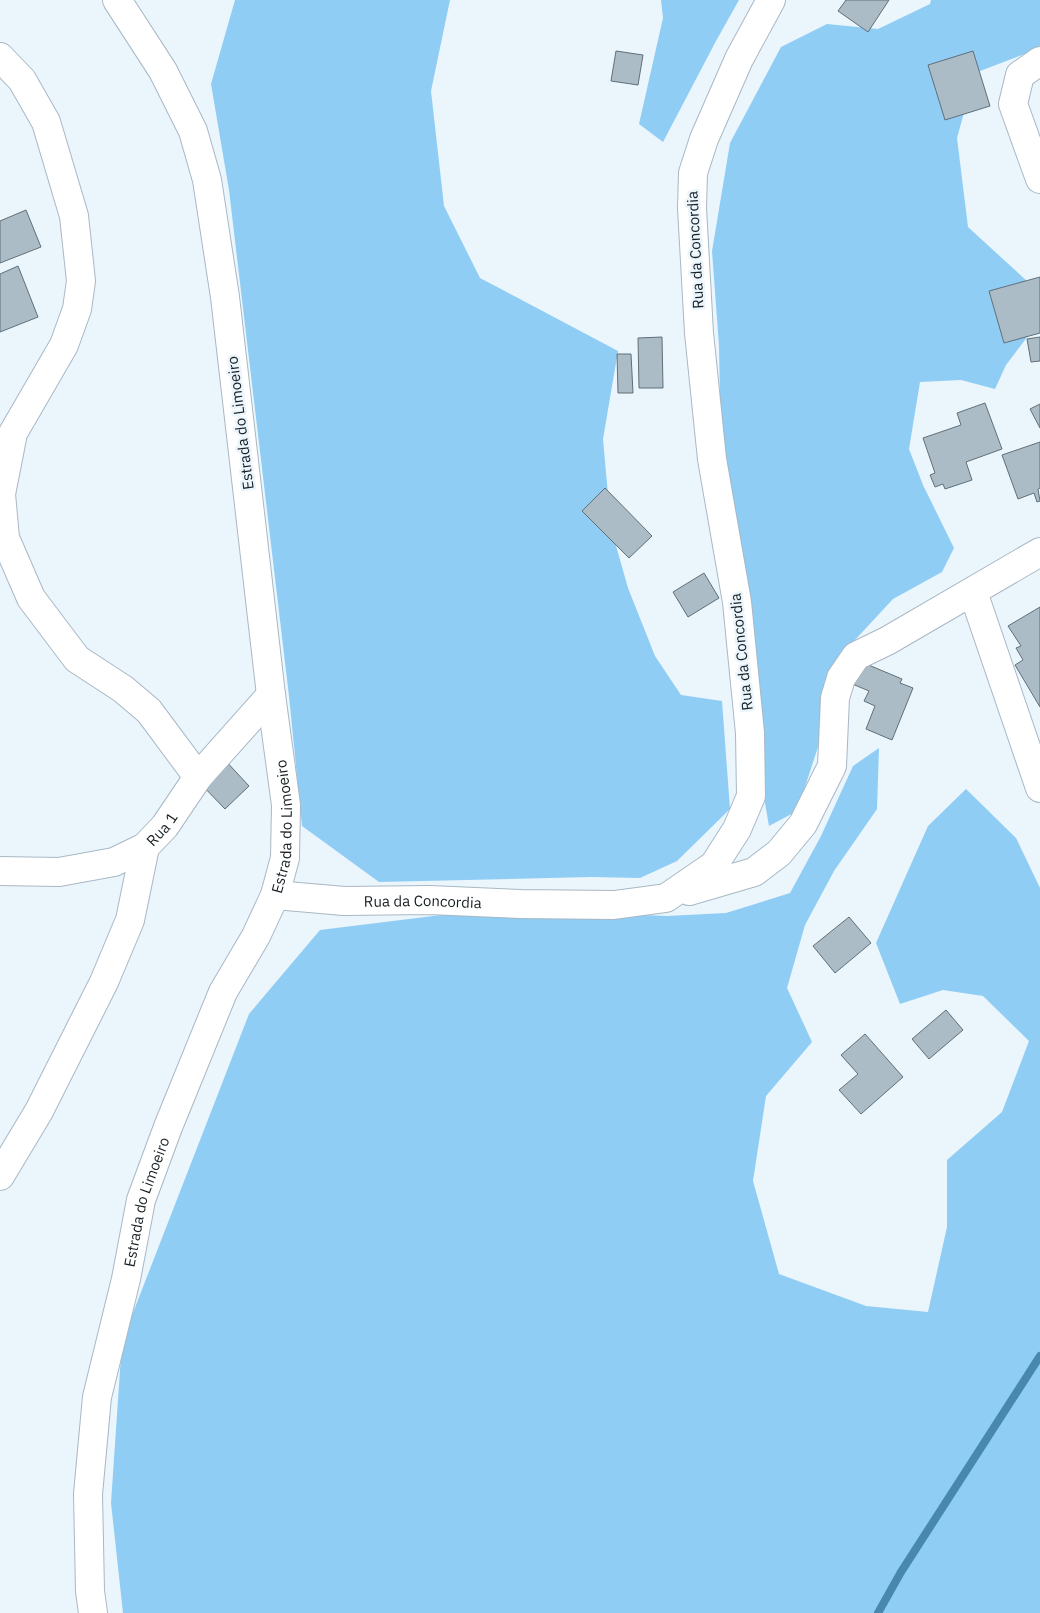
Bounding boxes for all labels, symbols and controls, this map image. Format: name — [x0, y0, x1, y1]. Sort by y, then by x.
street label: Rua da Concordia — [682, 191, 708, 309]
street label: Estrada do Limoeiro — [222, 355, 258, 491]
street label: Rua da Concordia — [725, 592, 757, 712]
street label: Estrada do Limoeiro — [266, 759, 296, 895]
street label: Rua 1 — [142, 808, 181, 850]
street label: Rua da Concordia — [364, 890, 482, 912]
street label: Estrada do Limoeiro — [119, 1134, 173, 1268]

